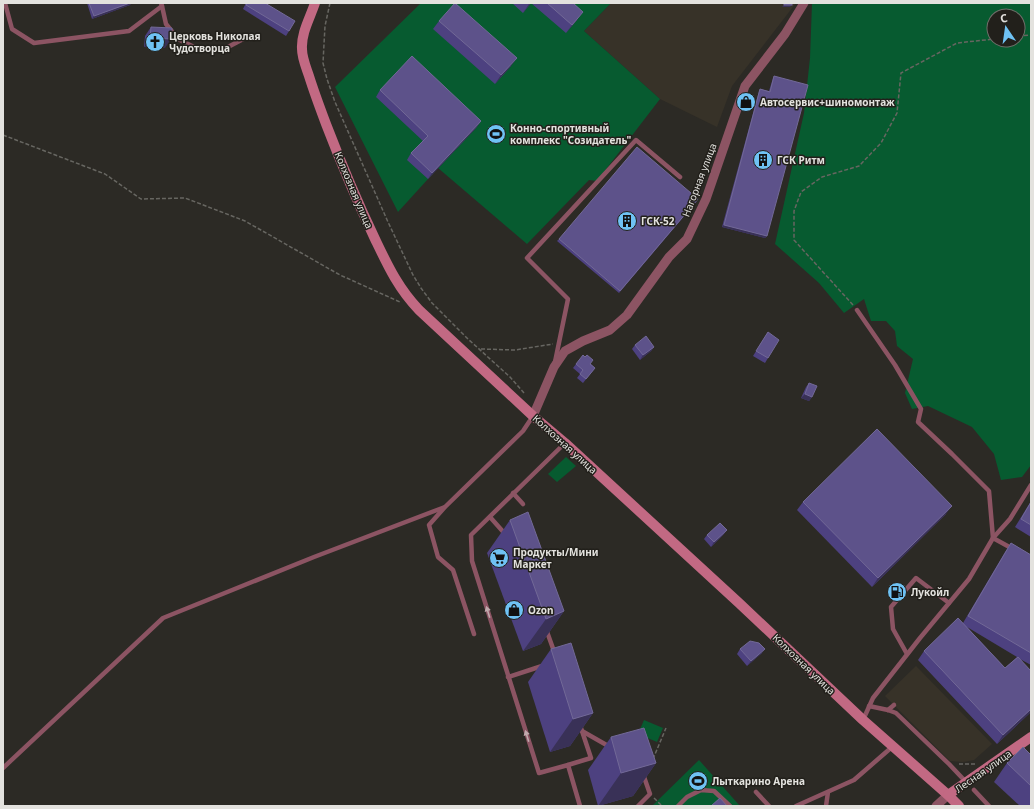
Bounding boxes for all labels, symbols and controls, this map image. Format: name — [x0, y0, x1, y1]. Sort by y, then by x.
north arrow — [986, 8, 1026, 48]
text: С — [998, 10, 1009, 26]
place label: Церковь Николая Чудотворца — [169, 29, 260, 55]
church icon: Церковь Николая Чудотворца — [144, 31, 166, 53]
shop icon: Автосервис+шиномонтаж — [735, 91, 757, 113]
place label: Автосервис+шиномонтаж — [760, 95, 895, 109]
place label: Конно-спортивный комплекс "Созидатель" — [510, 121, 632, 147]
sports icon: Конно-спортивный комплекс "Созидатель" — [485, 123, 507, 145]
street label: Нагорная улица — [679, 141, 719, 219]
building icon: ГСК Ритм — [752, 149, 774, 171]
street label: Колхозная улица — [332, 150, 376, 230]
place label: ГСК Ритм — [777, 153, 825, 167]
building icon: ГСК-52 — [616, 210, 638, 232]
place label: ГСК-52 — [641, 214, 675, 228]
street label: Колхозная улица — [530, 411, 600, 477]
place label: Продукты/Мини Маркет — [513, 545, 599, 571]
supermarket icon: Продукты/Мини Маркет — [488, 547, 510, 569]
fuel station icon: Лукойл — [886, 581, 908, 603]
place label: Лукойл — [911, 585, 949, 599]
shop icon: Ozon — [503, 599, 525, 621]
place label: Ozon — [528, 603, 554, 617]
one-way arrow — [485, 606, 491, 618]
street label: Колхозная улица — [770, 630, 838, 698]
one-way arrow — [524, 730, 530, 742]
street label: Лесная улица — [952, 746, 1014, 796]
sports icon: Лыткарино Арена — [687, 770, 709, 792]
place label: Лыткарино Арена — [712, 774, 805, 788]

